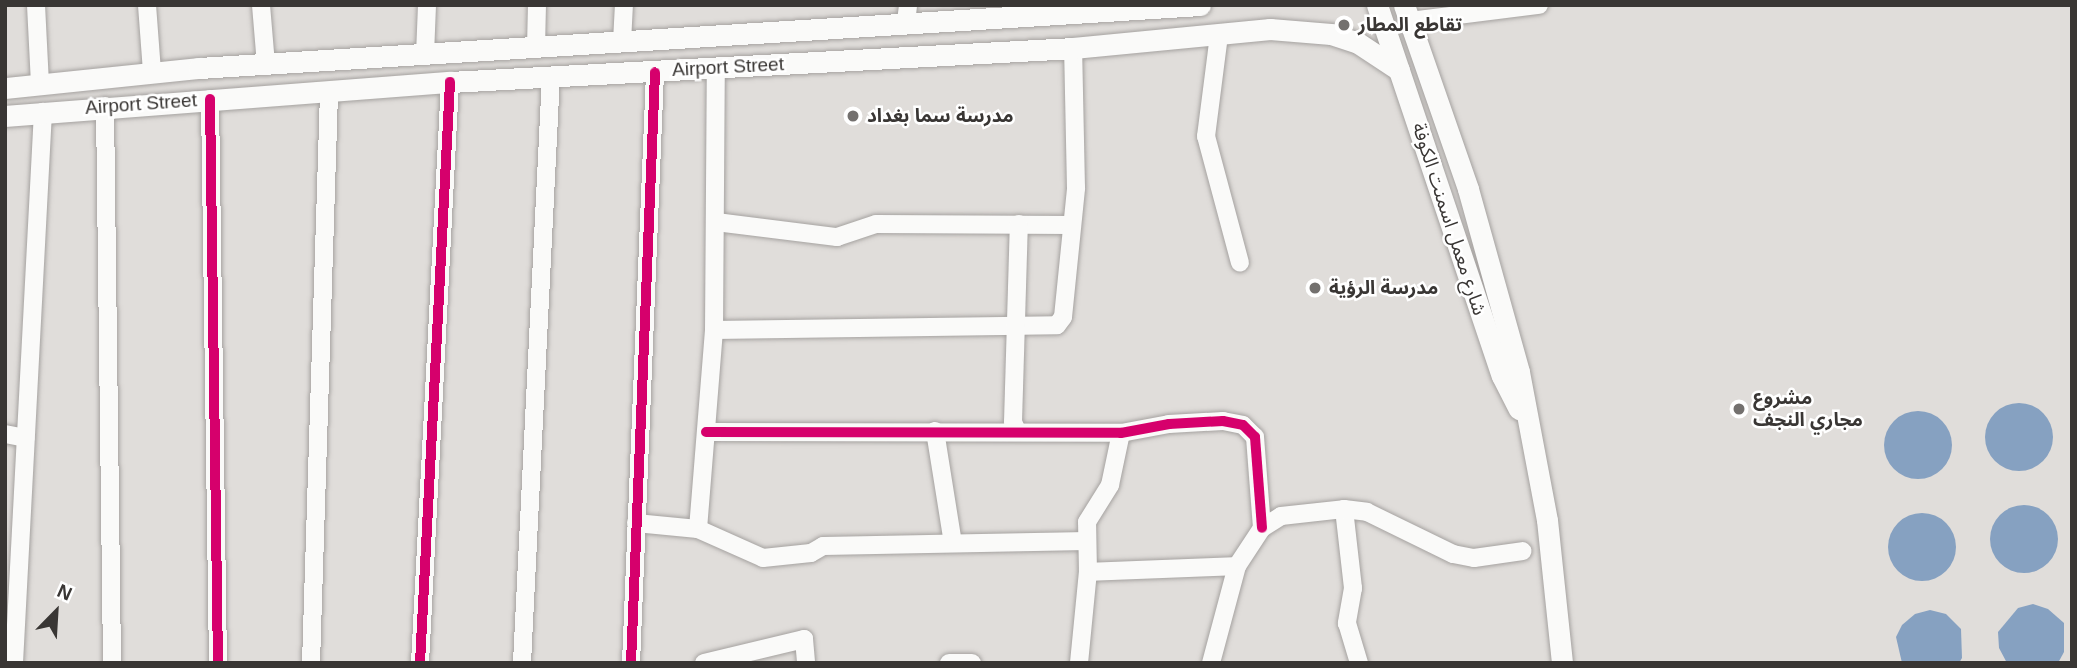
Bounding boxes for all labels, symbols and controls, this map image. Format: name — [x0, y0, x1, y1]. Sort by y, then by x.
place label: تقاطع المطار — [1358, 14, 1462, 36]
marker: تقاطع المطار — [1336, 17, 1352, 33]
street label: Airport Street — [672, 53, 784, 81]
street label: Airport Street — [84, 89, 198, 119]
place label: مدرسة سما بغداد — [867, 105, 1014, 127]
marker: مدرسة سما بغداد — [845, 108, 861, 124]
street label: شارع معمل اسمنت الكوفة — [1407, 120, 1491, 318]
place label: مدرسة الرؤية — [1329, 277, 1438, 299]
marker: مدرسة الرؤية — [1307, 280, 1323, 296]
place label: مشروع مجاري النجف — [1753, 387, 1863, 431]
marker: مشروع مجاري النجف — [1731, 401, 1747, 417]
north arrow — [21, 577, 91, 647]
text: N — [54, 580, 75, 605]

